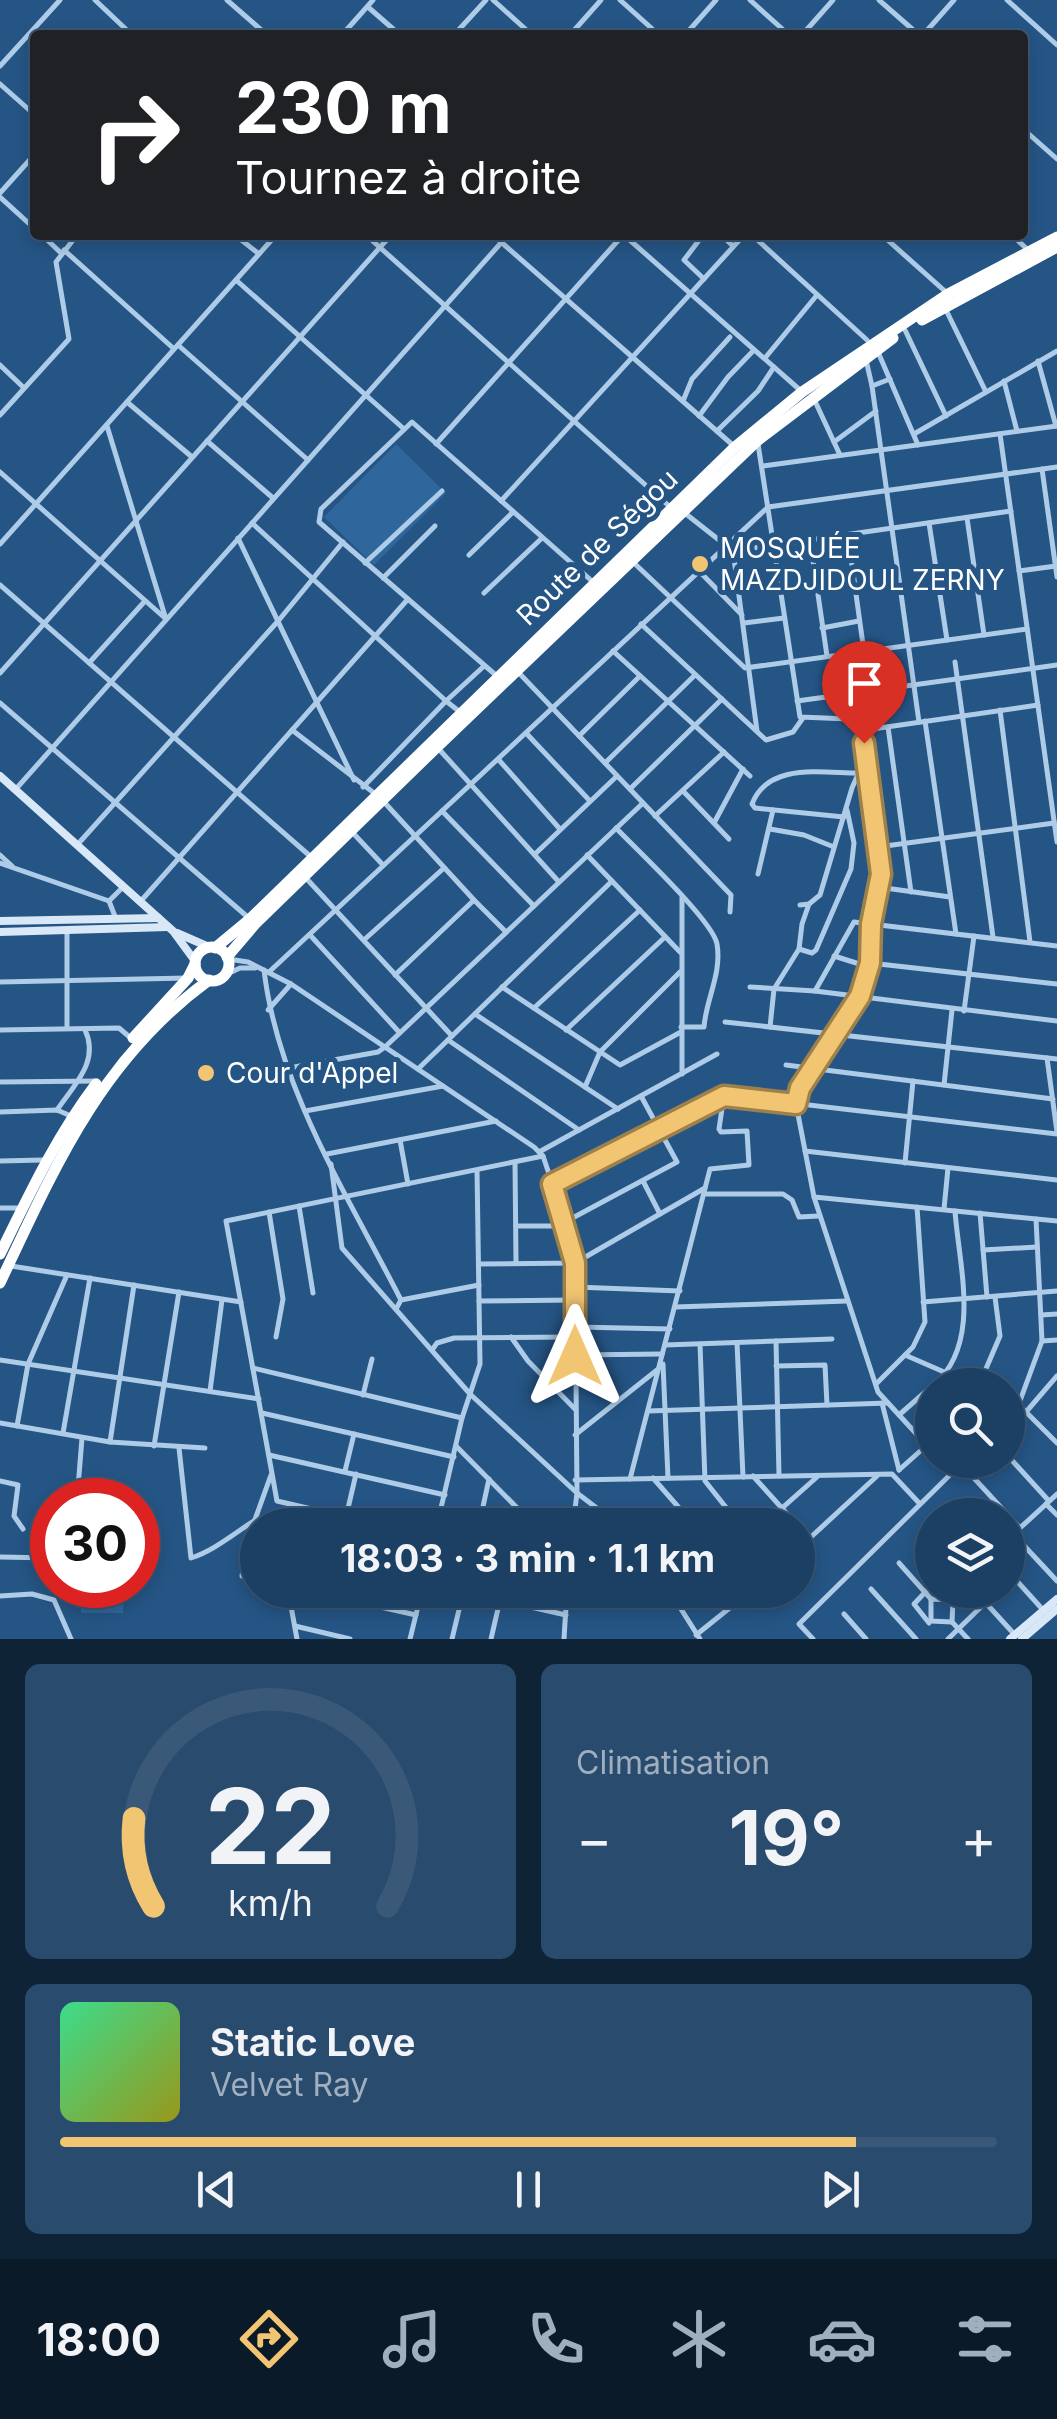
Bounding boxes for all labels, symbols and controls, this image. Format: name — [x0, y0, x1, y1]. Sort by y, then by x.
text: 230 m — [235, 65, 452, 150]
icon: right — [70, 70, 200, 200]
text: Tournez à droite — [235, 150, 582, 205]
street label: Route de Ségou — [510, 462, 684, 632]
place label: MOSQUÉE MAZDJIDOUL ZERNY — [720, 530, 1005, 597]
marker: MOSQUÉE MAZDJIDOUL ZERNY — [689, 553, 711, 575]
pin — [822, 641, 907, 744]
icon: arrive — [837, 656, 892, 711]
place label: Cour d'Appel — [226, 1056, 398, 1090]
marker: Cour d'Appel — [195, 1062, 217, 1084]
position arrow — [523, 1304, 627, 1408]
map controls — [915, 1368, 1025, 1608]
button: search — [915, 1368, 1025, 1478]
speed limit sign: 30 — [30, 1478, 160, 1608]
button: layers — [915, 1498, 1025, 1608]
text: 18:03 · 3 min · 1.1 km — [340, 1535, 715, 1581]
text: Climatisation — [576, 1743, 770, 1782]
text: 22 — [205, 1763, 336, 1889]
text: 19° — [729, 1792, 844, 1883]
text: − — [576, 1806, 612, 1872]
text: + — [961, 1806, 997, 1872]
text: km/h — [228, 1881, 313, 1925]
text: Static Love — [210, 2019, 415, 2065]
text: Velvet Ray — [210, 2065, 368, 2104]
icon: previous — [189, 2162, 244, 2217]
icon: pause — [501, 2162, 556, 2217]
icon: next — [813, 2162, 868, 2217]
icon: directions — [234, 2304, 304, 2374]
icon: music — [377, 2304, 447, 2374]
icon: phone — [521, 2304, 591, 2374]
icon: climate — [664, 2304, 734, 2374]
icon: car — [807, 2304, 877, 2374]
icon: filters — [950, 2304, 1020, 2374]
text: 18:00 — [37, 2312, 161, 2367]

